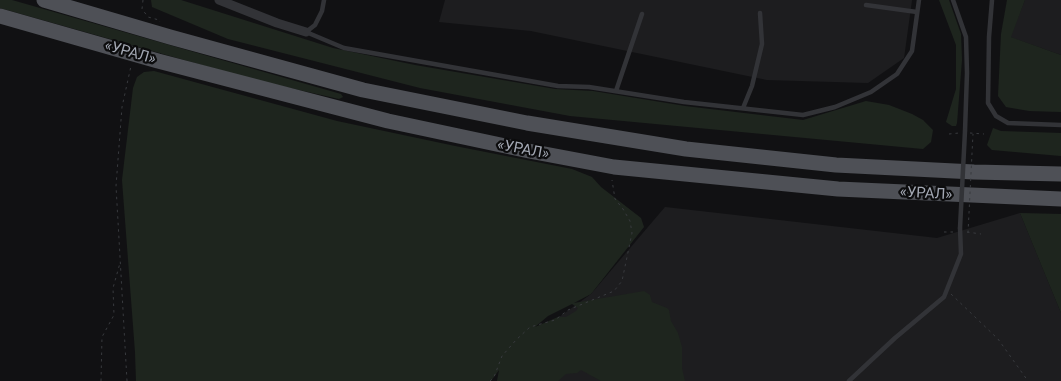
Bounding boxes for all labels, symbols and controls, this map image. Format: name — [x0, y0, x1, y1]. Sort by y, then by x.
street label: «УРАЛ» — [102, 37, 158, 69]
street label: «УРАЛ» — [496, 136, 550, 164]
street label: «УРАЛ» — [899, 184, 953, 204]

